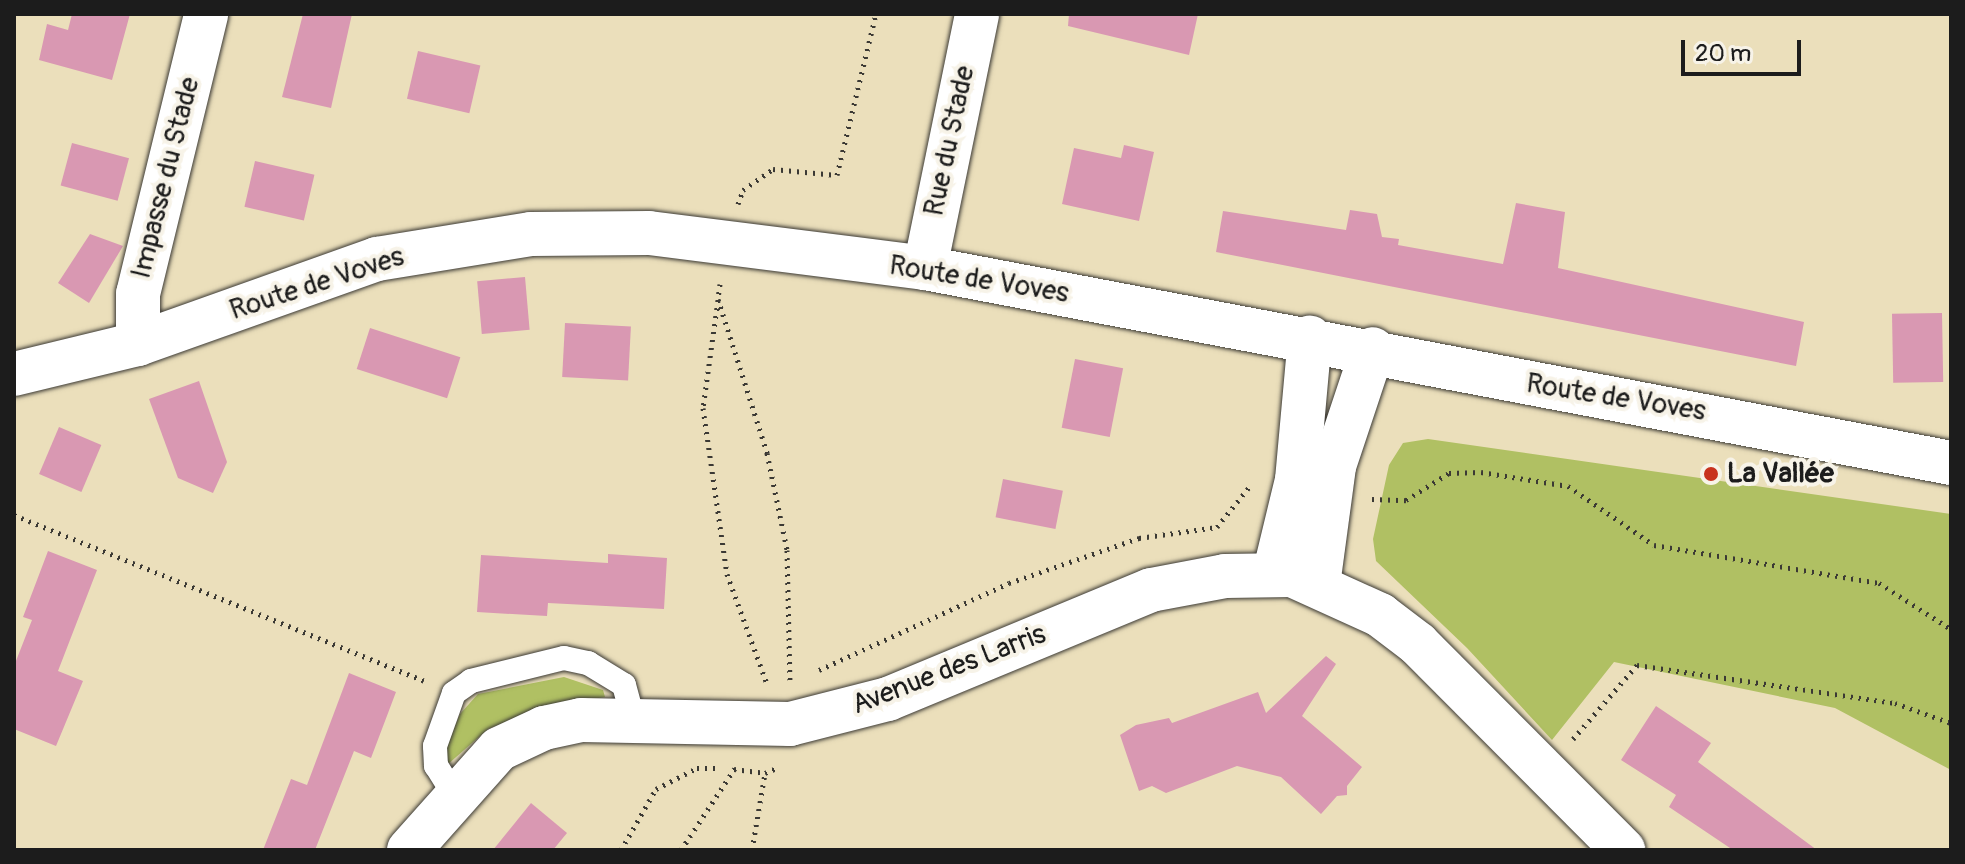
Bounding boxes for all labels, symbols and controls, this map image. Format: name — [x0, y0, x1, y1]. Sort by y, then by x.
scale bar — [1685, 24, 1805, 74]
text: 20 m — [1695, 39, 1751, 68]
street label: Rue du Stade — [918, 63, 982, 219]
street label: Impasse du Stade — [125, 74, 207, 282]
street label: Route de Voves — [226, 240, 408, 328]
street label: Route de Voves — [887, 249, 1071, 311]
street label: Route de Voves — [1524, 367, 1708, 429]
place label: La Vallée — [1727, 457, 1834, 491]
marker: La Vallée — [1702, 465, 1720, 483]
street label: Avenue des Larris — [847, 618, 1051, 722]

